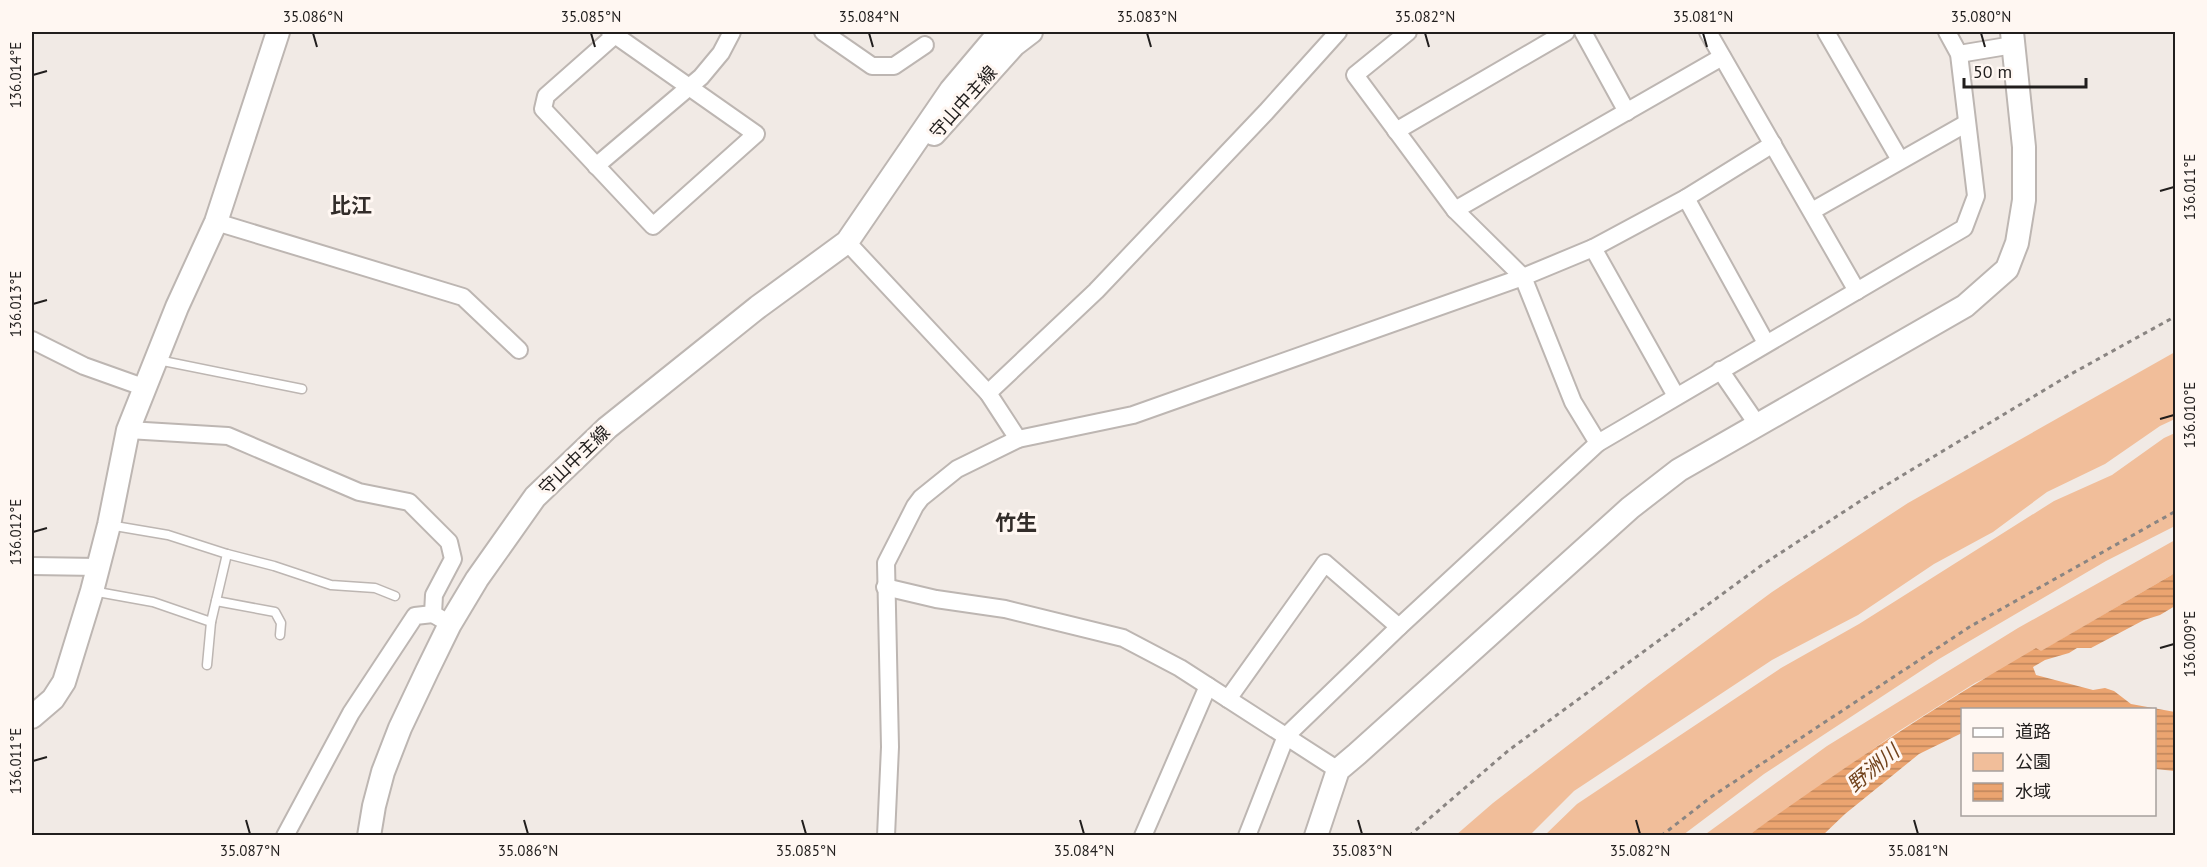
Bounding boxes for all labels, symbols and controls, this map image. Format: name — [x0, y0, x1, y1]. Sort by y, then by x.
text: 35.086°N — [283, 7, 343, 26]
text: 35.085°N — [561, 7, 621, 26]
text: 35.084°N — [839, 7, 899, 26]
text: 35.083°N — [1117, 7, 1177, 26]
text: 35.082°N — [1395, 7, 1455, 26]
text: 35.081°N — [1673, 7, 1733, 26]
text: 35.080°N — [1951, 7, 2011, 26]
text: 136.014°E — [6, 42, 25, 108]
scale bar — [1964, 51, 2086, 89]
text: 50 m — [1973, 60, 2012, 83]
street label: 守山中主線 — [924, 61, 1002, 143]
text: 136.011°E — [2180, 154, 2199, 220]
district label: 比江 — [330, 192, 372, 219]
text: 136.013°E — [6, 271, 25, 337]
text: 136.010°E — [2180, 382, 2199, 448]
street label: 守山中主線 — [534, 420, 614, 500]
text: 136.012°E — [6, 499, 25, 565]
district label: 竹生 — [995, 509, 1037, 536]
text: 136.009°E — [2180, 611, 2199, 677]
legend — [1961, 708, 2156, 816]
text: 道路 — [2015, 720, 2051, 743]
text: 136.011°E — [6, 728, 25, 794]
water label: 野洲川 — [1842, 737, 1906, 797]
text: 公園 — [2015, 750, 2051, 773]
text: 水域 — [2015, 780, 2051, 803]
text: 35.087°N — [220, 841, 280, 860]
text: 35.086°N — [498, 841, 558, 860]
text: 35.085°N — [776, 841, 836, 860]
text: 35.084°N — [1054, 841, 1114, 860]
text: 35.083°N — [1332, 841, 1392, 860]
text: 35.082°N — [1610, 841, 1670, 860]
text: 35.081°N — [1888, 841, 1948, 860]

